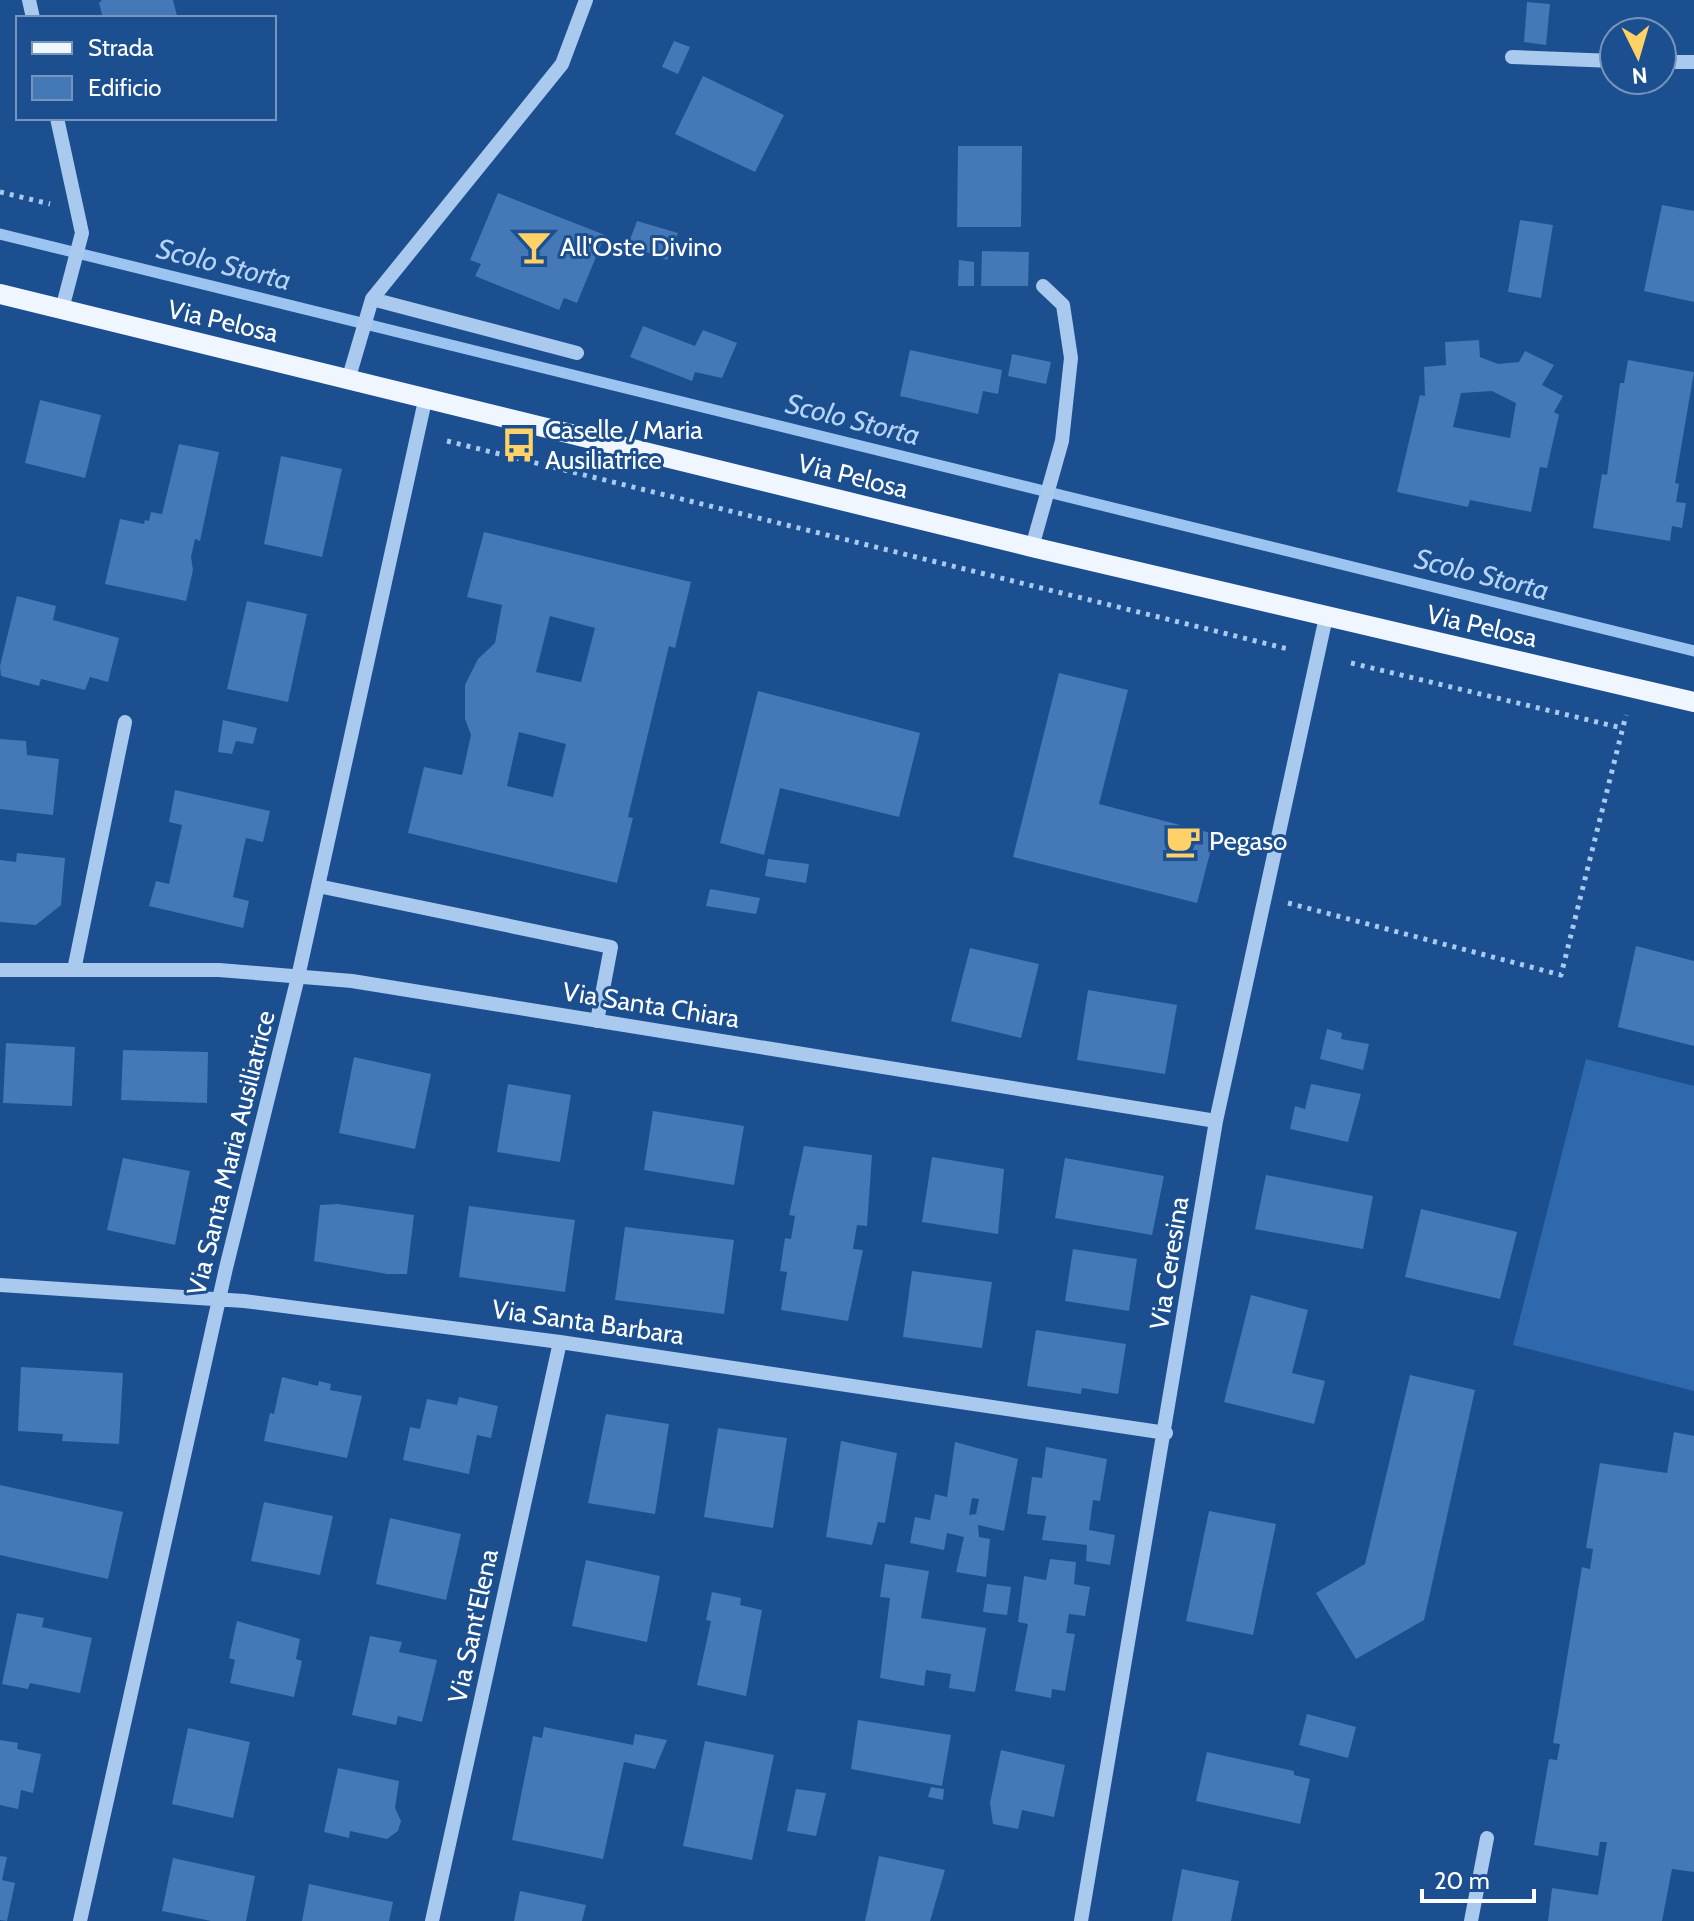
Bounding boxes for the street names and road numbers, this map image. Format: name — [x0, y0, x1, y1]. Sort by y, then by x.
street label: Via Pelosa — [165, 293, 282, 349]
street label: Via Pelosa — [795, 447, 912, 505]
street label: Via Pelosa — [1424, 598, 1541, 654]
street label: Via Santa Chiara — [560, 975, 742, 1035]
street label: Via Santa Maria Ausiliatrice — [180, 1007, 282, 1299]
street label: Via Ceresina — [1143, 1194, 1195, 1332]
street label: Via Santa Barbara — [490, 1293, 687, 1351]
street label: Via Sant'Elena — [441, 1545, 505, 1706]

